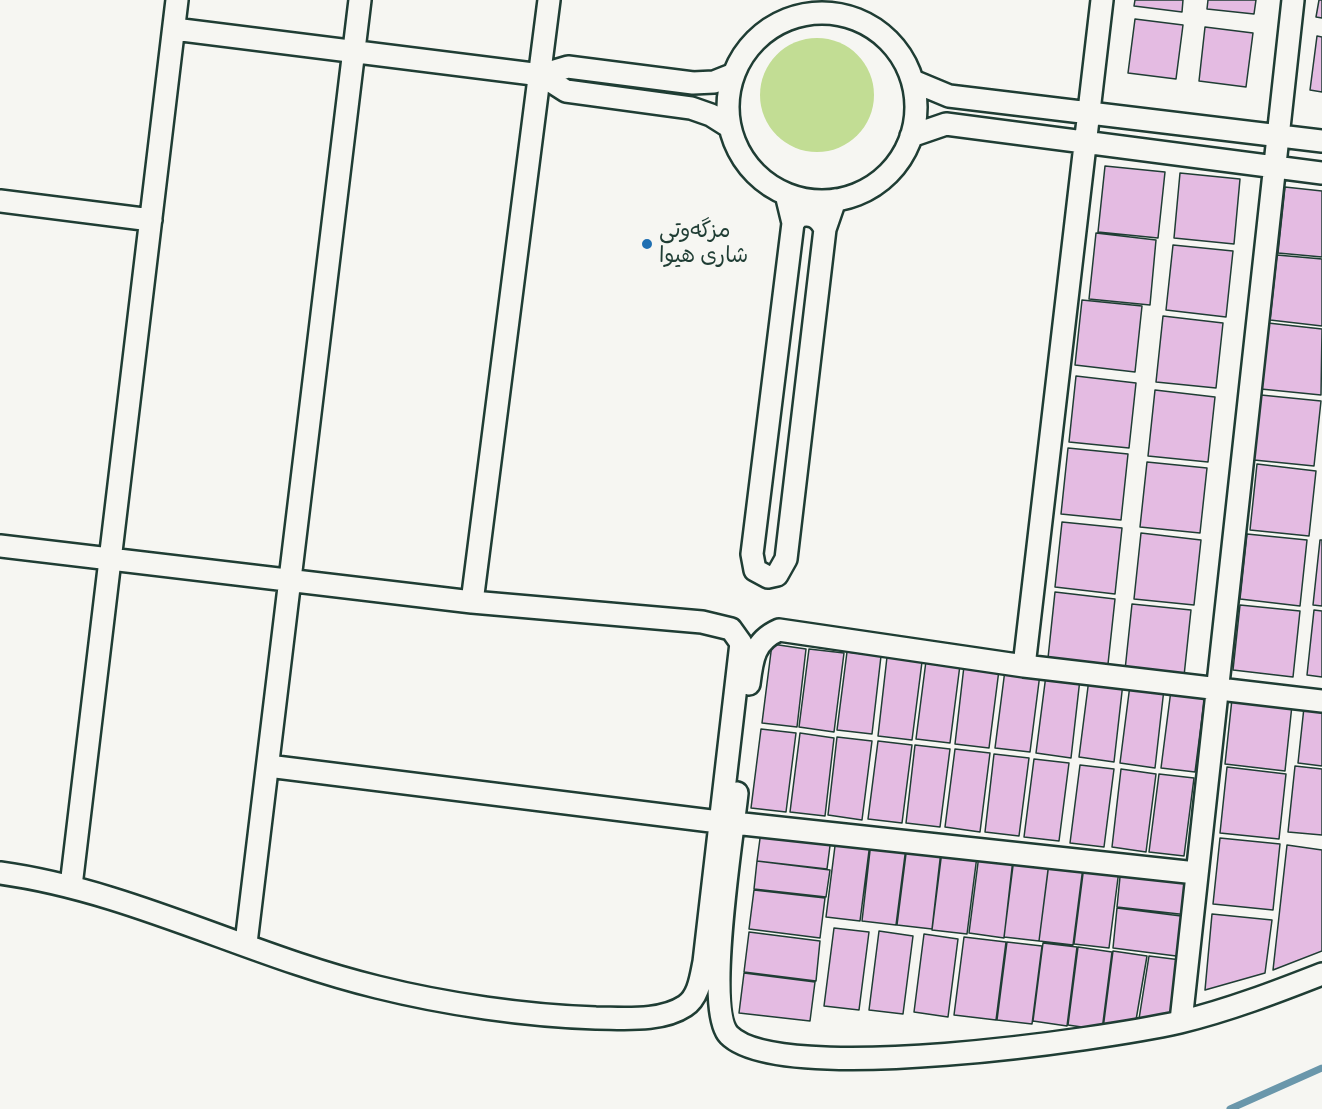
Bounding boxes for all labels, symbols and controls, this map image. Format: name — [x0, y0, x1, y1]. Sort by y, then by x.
place label: مزگەوتی شاری هیوا — [659, 218, 748, 270]
marker: مزگەوتی شاری هیوا — [640, 237, 654, 251]

